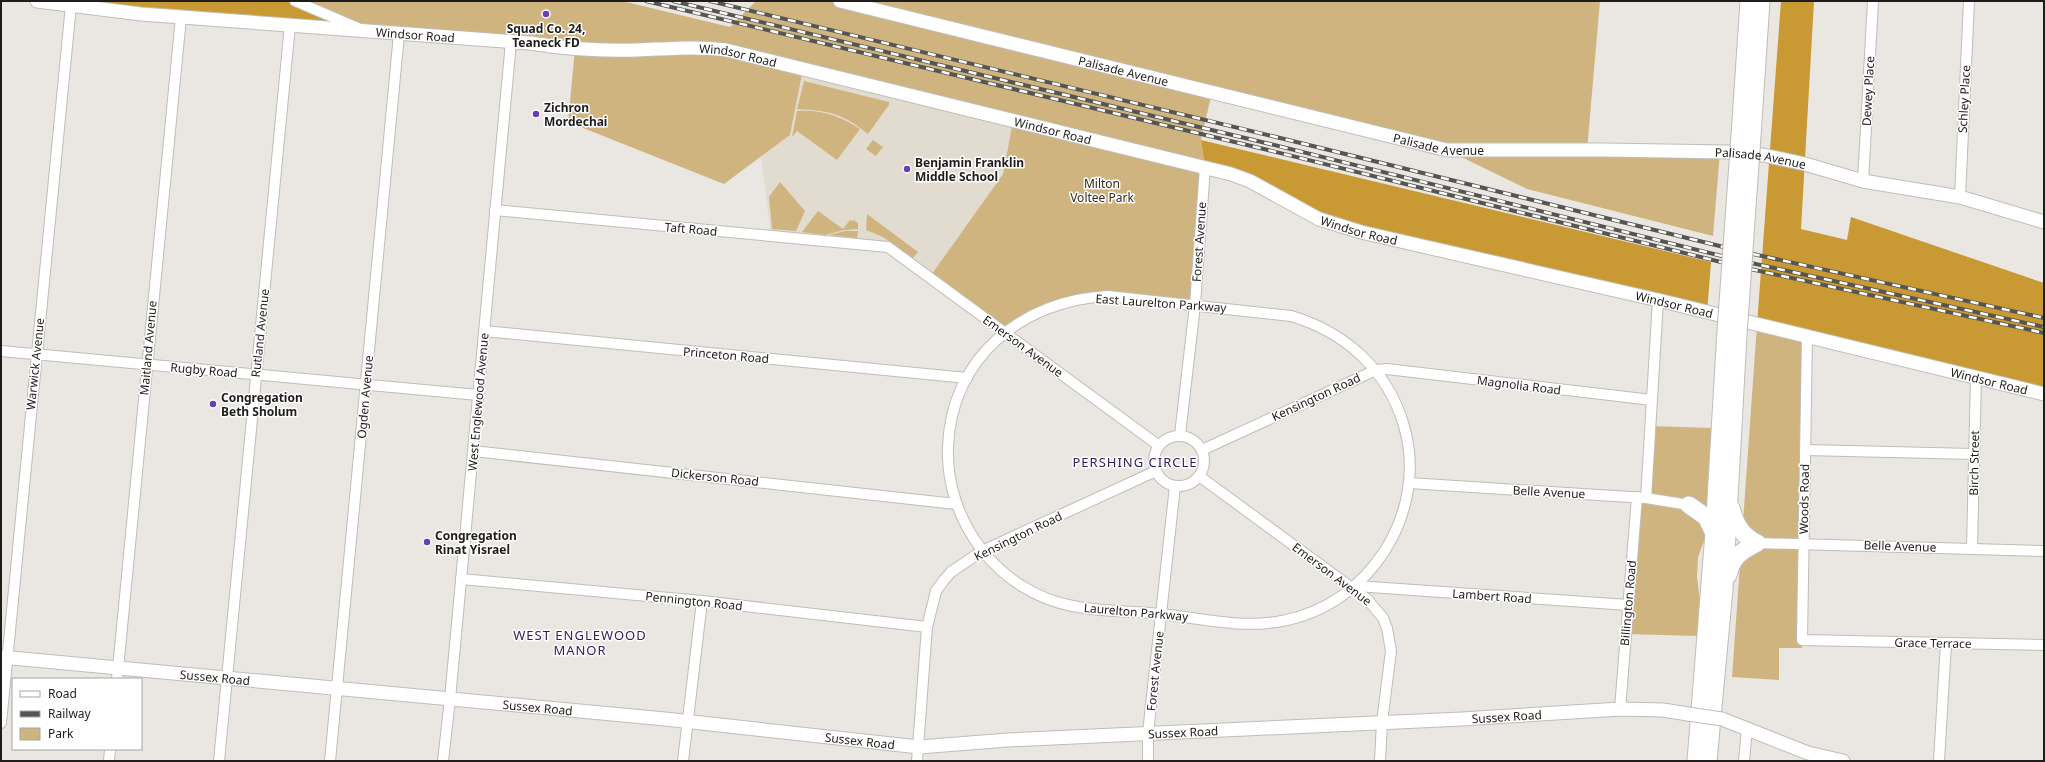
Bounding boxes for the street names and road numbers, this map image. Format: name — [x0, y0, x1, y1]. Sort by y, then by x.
street label: Windsor Road — [375, 23, 455, 46]
street label: Windsor Road — [699, 39, 779, 71]
street label: Palisade Avenue — [1077, 51, 1171, 90]
street label: Dewey Place — [1858, 55, 1878, 126]
street label: Schley Place — [1954, 64, 1974, 134]
street label: Windsor Road — [1012, 113, 1093, 148]
street label: Palisade Avenue — [1391, 129, 1484, 159]
street label: Palisade Avenue — [1715, 143, 1808, 173]
street label: Forest Avenue — [1188, 201, 1210, 283]
street label: Windsor Road — [1318, 211, 1399, 249]
street label: Taft Road — [664, 218, 718, 240]
street label: Windsor Road — [1634, 287, 1715, 322]
street label: Rutland Avenue — [247, 288, 273, 378]
street label: East Laurelton Parkway — [1095, 290, 1228, 316]
street label: Maitland Avenue — [135, 300, 161, 396]
street label: Emerson Avenue — [979, 311, 1067, 381]
street label: Warwick Avenue — [22, 317, 48, 411]
street label: West Englewood Avenue — [463, 332, 493, 472]
street label: Princeton Road — [682, 343, 770, 367]
street label: Ogden Avenue — [353, 354, 377, 439]
street label: Rugby Road — [170, 359, 238, 381]
street label: Windsor Road — [1949, 363, 2030, 398]
street label: Kensington Road — [1269, 369, 1363, 425]
street label: Magnolia Road — [1476, 371, 1562, 399]
street label: Birch Street — [1965, 429, 1983, 496]
street label: Dickerson Road — [670, 464, 760, 490]
street label: Woods Road — [1795, 464, 1813, 534]
street label: Belle Avenue — [1512, 482, 1586, 502]
street label: Kensington Road — [971, 507, 1065, 565]
street label: Belle Avenue — [1863, 536, 1937, 556]
street label: Emerson Avenue — [1289, 539, 1375, 610]
street label: Billington Road — [1616, 559, 1640, 647]
street label: Lambert Road — [1452, 585, 1532, 607]
street label: Pennington Road — [645, 587, 743, 615]
street label: Laurelton Parkway — [1083, 599, 1190, 625]
street label: Forest Avenue — [1142, 630, 1168, 712]
street label: Grace Terrace — [1894, 634, 1972, 652]
street label: Sussex Road — [179, 665, 251, 689]
street label: Sussex Road — [502, 695, 573, 719]
street label: Sussex Road — [1471, 705, 1542, 727]
street label: Sussex Road — [1148, 722, 1219, 742]
street label: Sussex Road — [824, 728, 896, 753]

